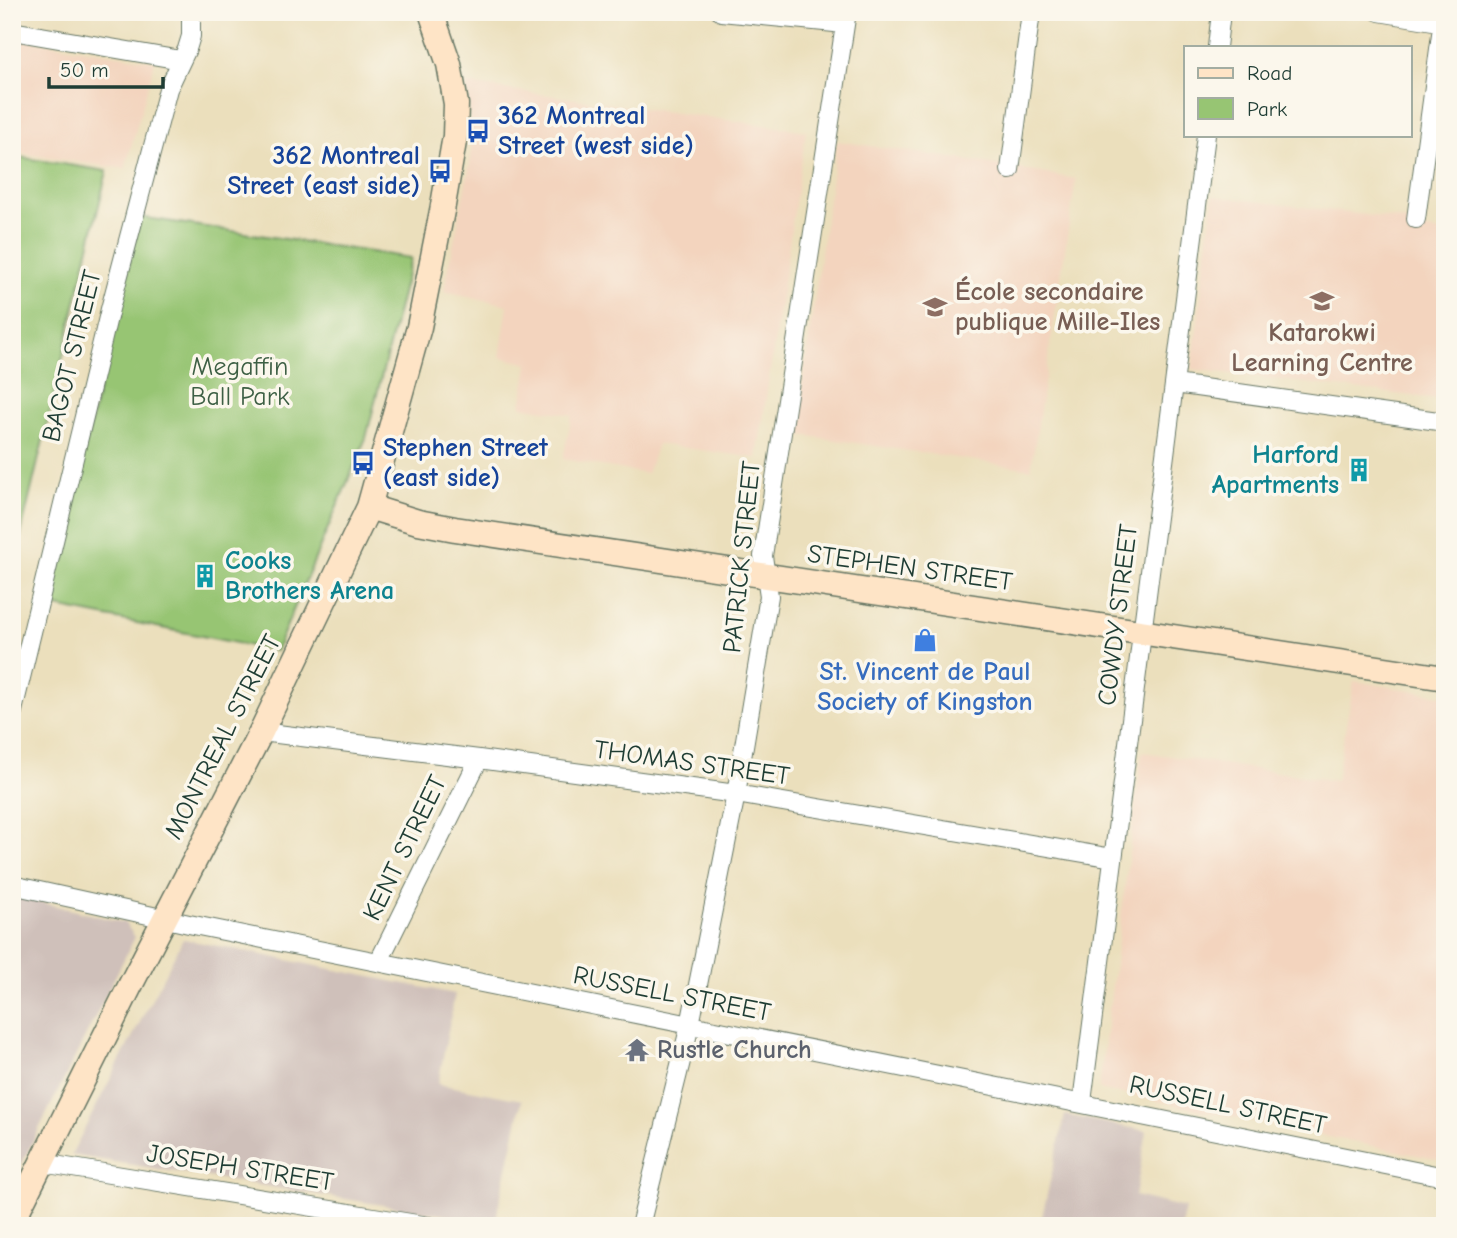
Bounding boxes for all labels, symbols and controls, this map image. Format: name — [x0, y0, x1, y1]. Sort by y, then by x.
scale bar — [49, 46, 163, 90]
legend — [1184, 46, 1412, 136]
text: 50 m — [60, 58, 109, 82]
text: Road — [1247, 61, 1292, 85]
text: Park — [1247, 97, 1287, 121]
place label: 362 Montreal Street (west side) — [498, 101, 694, 161]
bus stop icon: 362 Montreal Street (west side) — [464, 117, 492, 145]
place label: 362 Montreal Street (east side) — [227, 141, 420, 201]
bus stop icon: 362 Montreal Street (east side) — [426, 157, 454, 185]
street label: BAGOT STREET — [36, 267, 108, 445]
place label: École secondaire publique Mille-Iles — [955, 276, 1160, 337]
school or university icon: Katarokwi Learning Centre — [1308, 287, 1336, 315]
school or university icon: École secondaire publique Mille-Iles — [921, 293, 949, 321]
place label: Katarokwi Learning Centre — [1231, 318, 1413, 378]
park label: Megaffin Ball Park — [190, 352, 290, 412]
place label: Stephen Street (east side) — [383, 433, 548, 493]
place label: Harford Apartments — [1212, 440, 1339, 500]
bus stop icon: Stephen Street (east side) — [349, 449, 377, 477]
building icon: Harford Apartments — [1345, 456, 1373, 484]
street label: PATRICK STREET — [717, 459, 767, 654]
street label: COWDY STREET — [1092, 522, 1144, 707]
street label: STEPHEN STREET — [806, 539, 1015, 597]
place label: Cooks Brothers Arena — [225, 546, 394, 606]
building icon: Cooks Brothers Arena — [191, 562, 219, 590]
shop icon: St. Vincent de Paul Society of Kingston — [911, 626, 939, 654]
street label: MONTREAL STREET — [158, 629, 288, 844]
place label: St. Vincent de Paul Society of Kingston — [817, 657, 1033, 717]
street label: THOMAS STREET — [592, 734, 792, 792]
street label: KENT STREET — [357, 770, 453, 926]
street label: RUSSELL STREET — [571, 960, 774, 1028]
place label: Rustle Church — [657, 1035, 812, 1065]
temple icon: Rustle Church — [623, 1036, 651, 1064]
street label: RUSSELL STREET — [1127, 1069, 1330, 1141]
street label: JOSEPH STREET — [144, 1138, 336, 1198]

